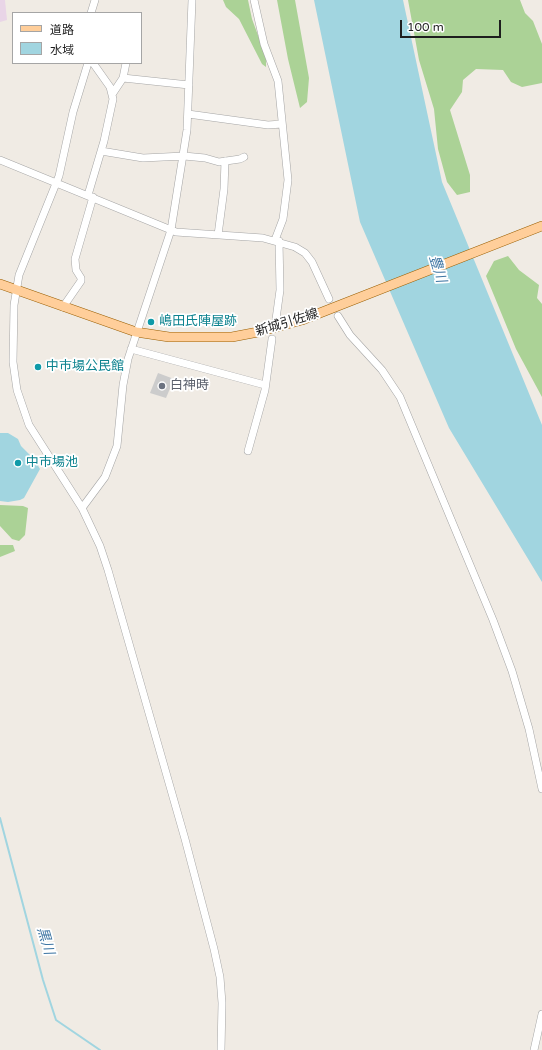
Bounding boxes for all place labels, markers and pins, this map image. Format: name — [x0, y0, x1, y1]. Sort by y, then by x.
place label: 嶋田氏陣屋跡 — [159, 314, 237, 330]
marker: 嶋田氏陣屋跡 — [146, 317, 156, 327]
place label: 中市場公民館 — [46, 359, 124, 375]
marker: 中市場公民館 — [33, 362, 43, 372]
place label: 白神時 — [170, 378, 209, 394]
marker: 白神時 — [157, 381, 167, 391]
place label: 中市場池 — [26, 455, 78, 471]
marker: 中市場池 — [13, 458, 23, 468]

